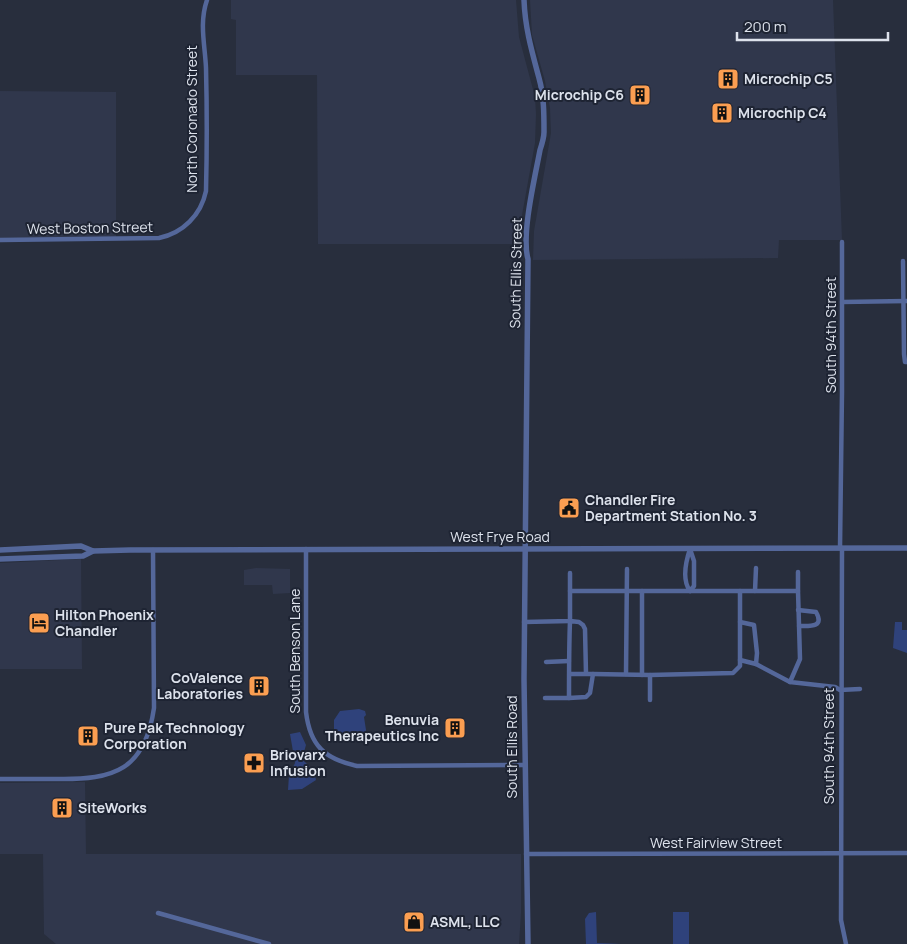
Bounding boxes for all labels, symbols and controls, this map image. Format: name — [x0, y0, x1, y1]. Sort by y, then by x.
scale bar — [737, 10, 888, 42]
text: 200 m — [744, 16, 787, 37]
street label: North Coronado Street — [182, 45, 201, 193]
building icon: Microchip C5 — [716, 67, 740, 91]
place label: Microchip C5 — [744, 69, 833, 88]
building icon: Microchip C6 — [628, 83, 652, 107]
place label: Microchip C6 — [535, 85, 624, 104]
building icon: Microchip C4 — [710, 101, 734, 125]
place label: Microchip C4 — [738, 103, 827, 122]
street label: West Boston Street — [27, 217, 154, 238]
street label: South Ellis Street — [505, 217, 526, 329]
street label: South 94th Street — [821, 276, 840, 393]
place label: Chandler Fire Department Station No. 3 — [585, 490, 757, 525]
public building icon: Chandler Fire Department Station No. 3 — [557, 496, 581, 520]
street label: West Frye Road — [450, 527, 550, 546]
street label: South Benson Lane — [285, 589, 304, 713]
place label: Hilton Phoenix Chandler — [55, 605, 154, 640]
hotel icon: Hilton Phoenix Chandler — [27, 611, 51, 635]
place label: CoValence Laboratories — [157, 668, 243, 703]
building icon: CoValence Laboratories — [247, 674, 271, 698]
street label: South 94th Street — [819, 687, 838, 804]
street label: South Ellis Road — [502, 695, 521, 799]
place label: Benuvia Therapeutics Inc — [325, 710, 439, 745]
building icon: Benuvia Therapeutics Inc — [443, 716, 467, 740]
place label: Pure Pak Technology Corporation — [104, 718, 245, 753]
building icon: Pure Pak Technology Corporation — [76, 724, 100, 748]
place label: Briovarx Infusion — [270, 745, 326, 780]
pharmacy icon: Briovarx Infusion — [242, 751, 266, 775]
building icon: SiteWorks — [50, 796, 74, 820]
place label: SiteWorks — [78, 798, 147, 817]
street label: West Fairview Street — [650, 833, 782, 852]
shop icon: ASML, LLC — [402, 910, 426, 934]
place label: ASML, LLC — [430, 912, 500, 931]

